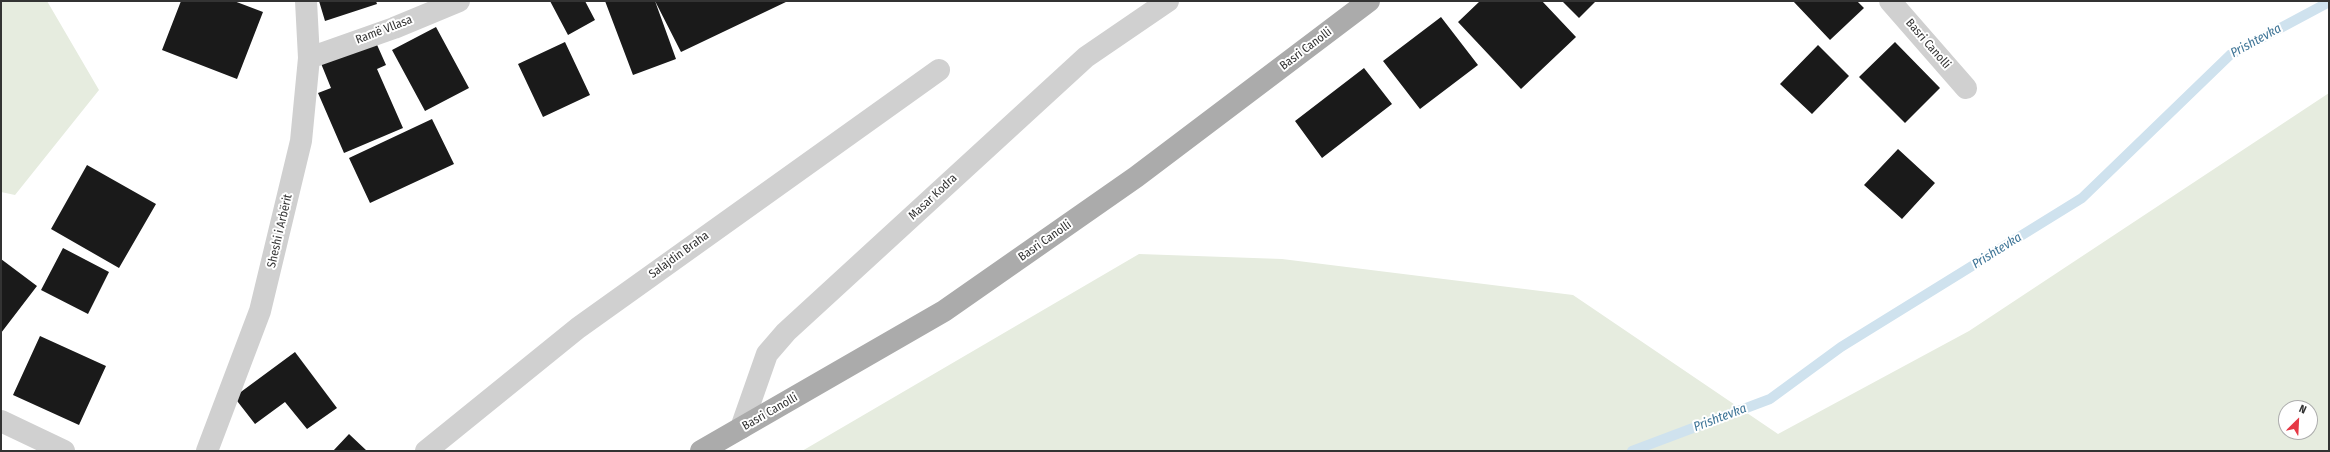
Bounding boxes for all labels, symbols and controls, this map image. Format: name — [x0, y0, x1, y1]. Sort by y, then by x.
street label: Ramë Vllasa — [354, 13, 414, 47]
street label: Basri Canolli — [1902, 16, 1954, 72]
water label: Prishtevka — [2228, 21, 2284, 61]
street label: Basri Canolli — [1277, 25, 1335, 73]
street label: Masar Kodra — [906, 171, 960, 223]
street label: Sheshi i Arbërit — [265, 193, 295, 269]
street label: Basri Canolli — [1016, 218, 1074, 264]
street label: Salajdin Braha — [646, 228, 712, 282]
water label: Prishtevka — [1969, 230, 2025, 272]
street label: Basri Canolli — [740, 390, 800, 434]
north arrow — [2278, 400, 2318, 440]
water label: Prishtevka — [1691, 401, 1749, 435]
text: N — [2297, 402, 2308, 417]

